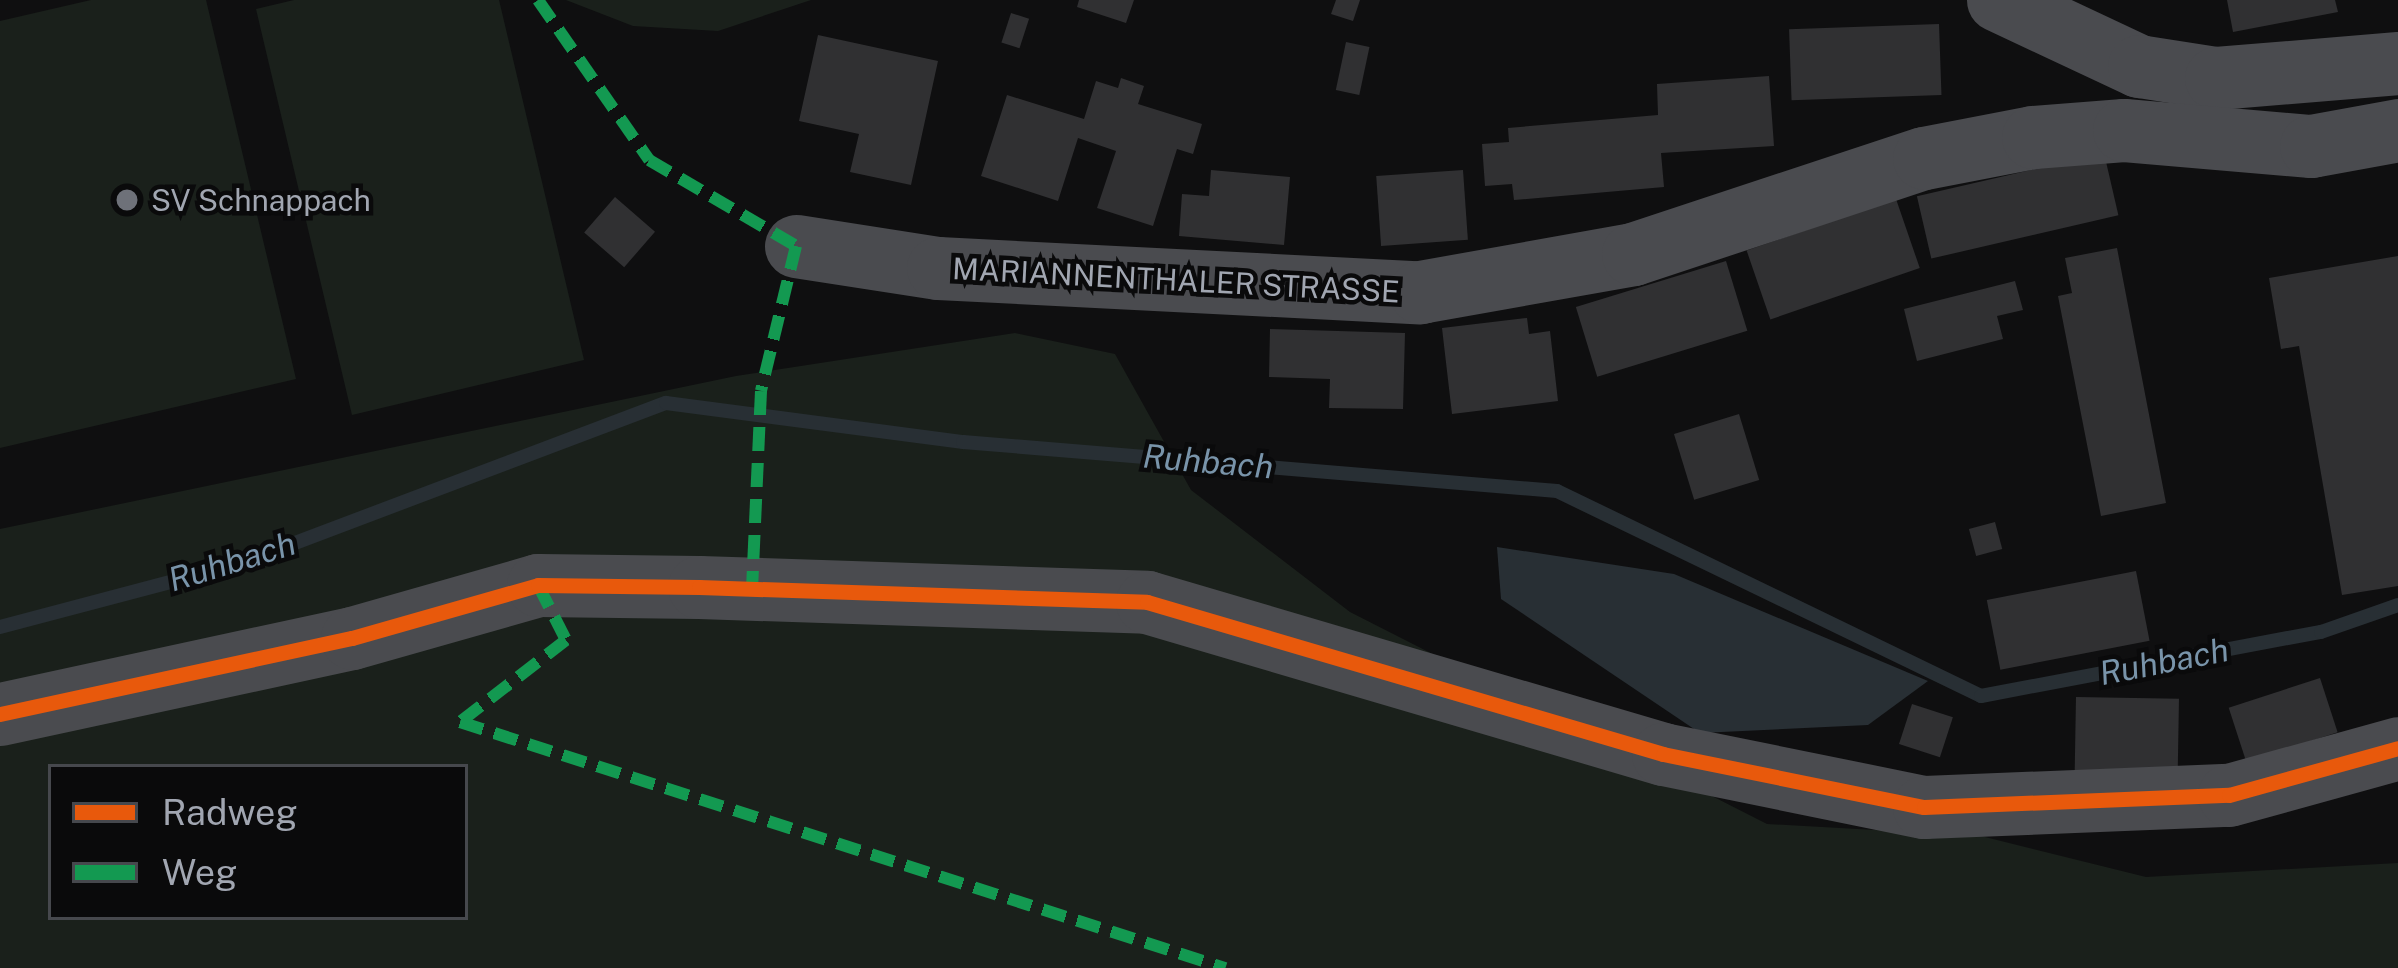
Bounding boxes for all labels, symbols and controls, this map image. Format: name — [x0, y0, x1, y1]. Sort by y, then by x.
place label: SV Schnappach — [151, 182, 371, 218]
marker: SV Schnappach — [114, 187, 140, 213]
street label: MARIANNENTHALER STRASSE — [951, 250, 1401, 310]
water label: Ruhbach — [1141, 437, 1275, 487]
water label: Ruhbach — [164, 524, 300, 600]
water label: Ruhbach — [2096, 630, 2232, 694]
legend — [48, 764, 468, 920]
text: Radweg — [162, 791, 298, 833]
text: Weg — [162, 851, 237, 893]

